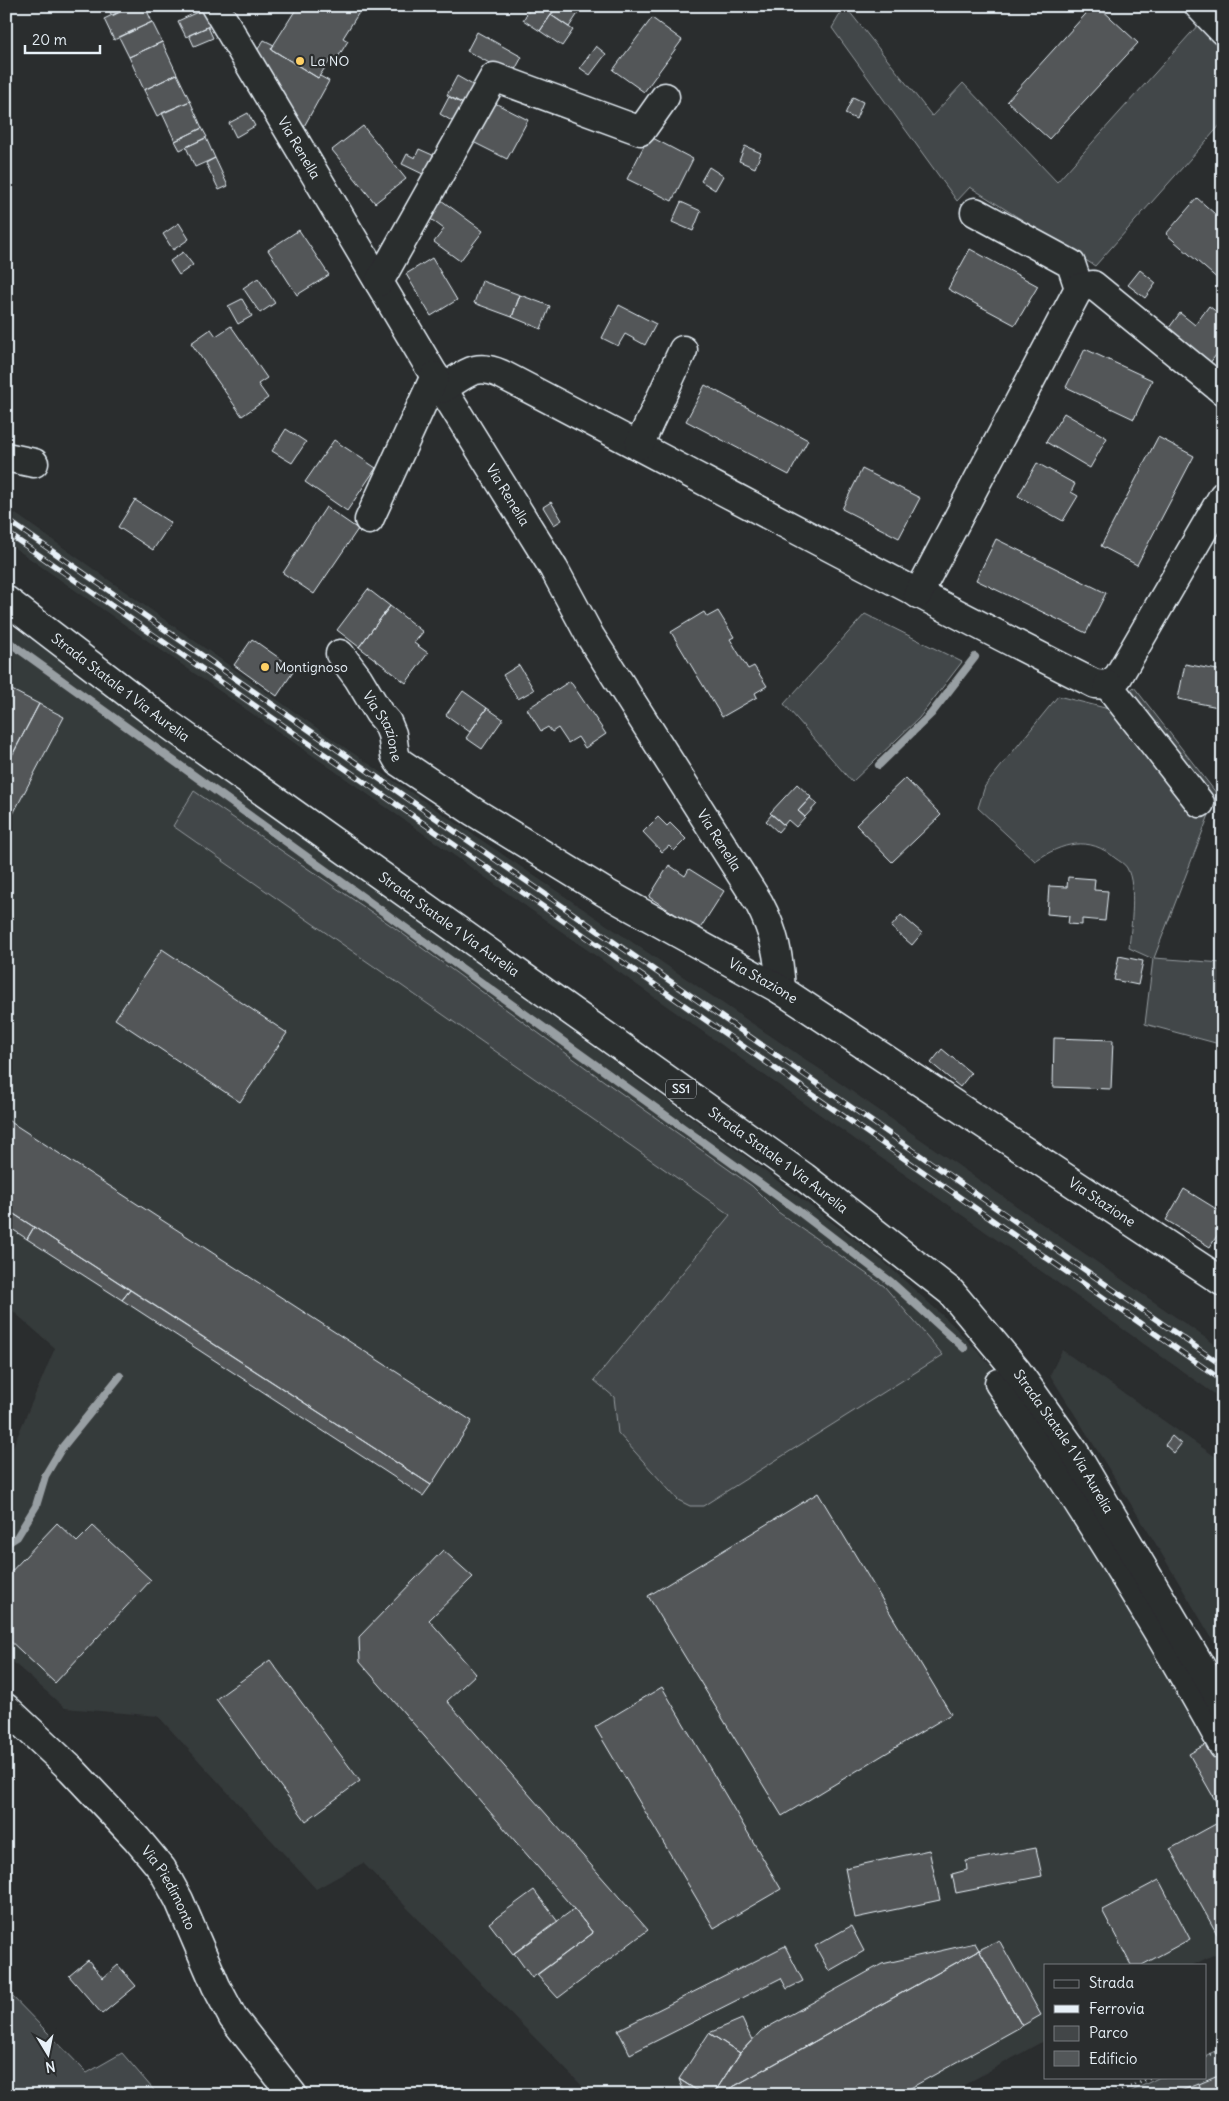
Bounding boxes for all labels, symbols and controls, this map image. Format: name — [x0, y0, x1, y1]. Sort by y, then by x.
scale bar — [25, 22, 100, 54]
text: 20 m — [32, 30, 67, 49]
place label: La NO — [310, 52, 350, 70]
marker: La NO — [294, 55, 306, 67]
street label: Via Renella — [274, 113, 325, 182]
street label: Via Renella — [482, 461, 534, 529]
street label: Strada Statale 1 Via Aurelia — [48, 629, 193, 745]
place label: Montignoso — [275, 658, 348, 676]
marker: Montignoso — [259, 661, 271, 673]
street label: Via Stazione — [359, 688, 406, 765]
street label: Via Renella — [693, 806, 745, 874]
street label: Strada Statale 1 Via Aurelia — [375, 868, 523, 980]
street label: Via Stazione — [725, 954, 801, 1008]
road number: SS1 — [666, 1080, 696, 1098]
street label: Strada Statale 1 Via Aurelia — [705, 1103, 852, 1217]
street label: Via Stazione — [1065, 1173, 1139, 1231]
street label: Strada Statale 1 Via Aurelia — [1010, 1366, 1118, 1517]
street label: Via Piedimonto — [137, 1842, 200, 1933]
legend — [1044, 1964, 1206, 2078]
text: Strada — [1089, 1973, 1134, 1992]
text: Ferrovia — [1089, 1999, 1145, 2018]
text: Parco — [1089, 2023, 1128, 2042]
north arrow — [22, 2028, 72, 2078]
text: Edificio — [1089, 2049, 1137, 2068]
text: N — [44, 2057, 57, 2077]

